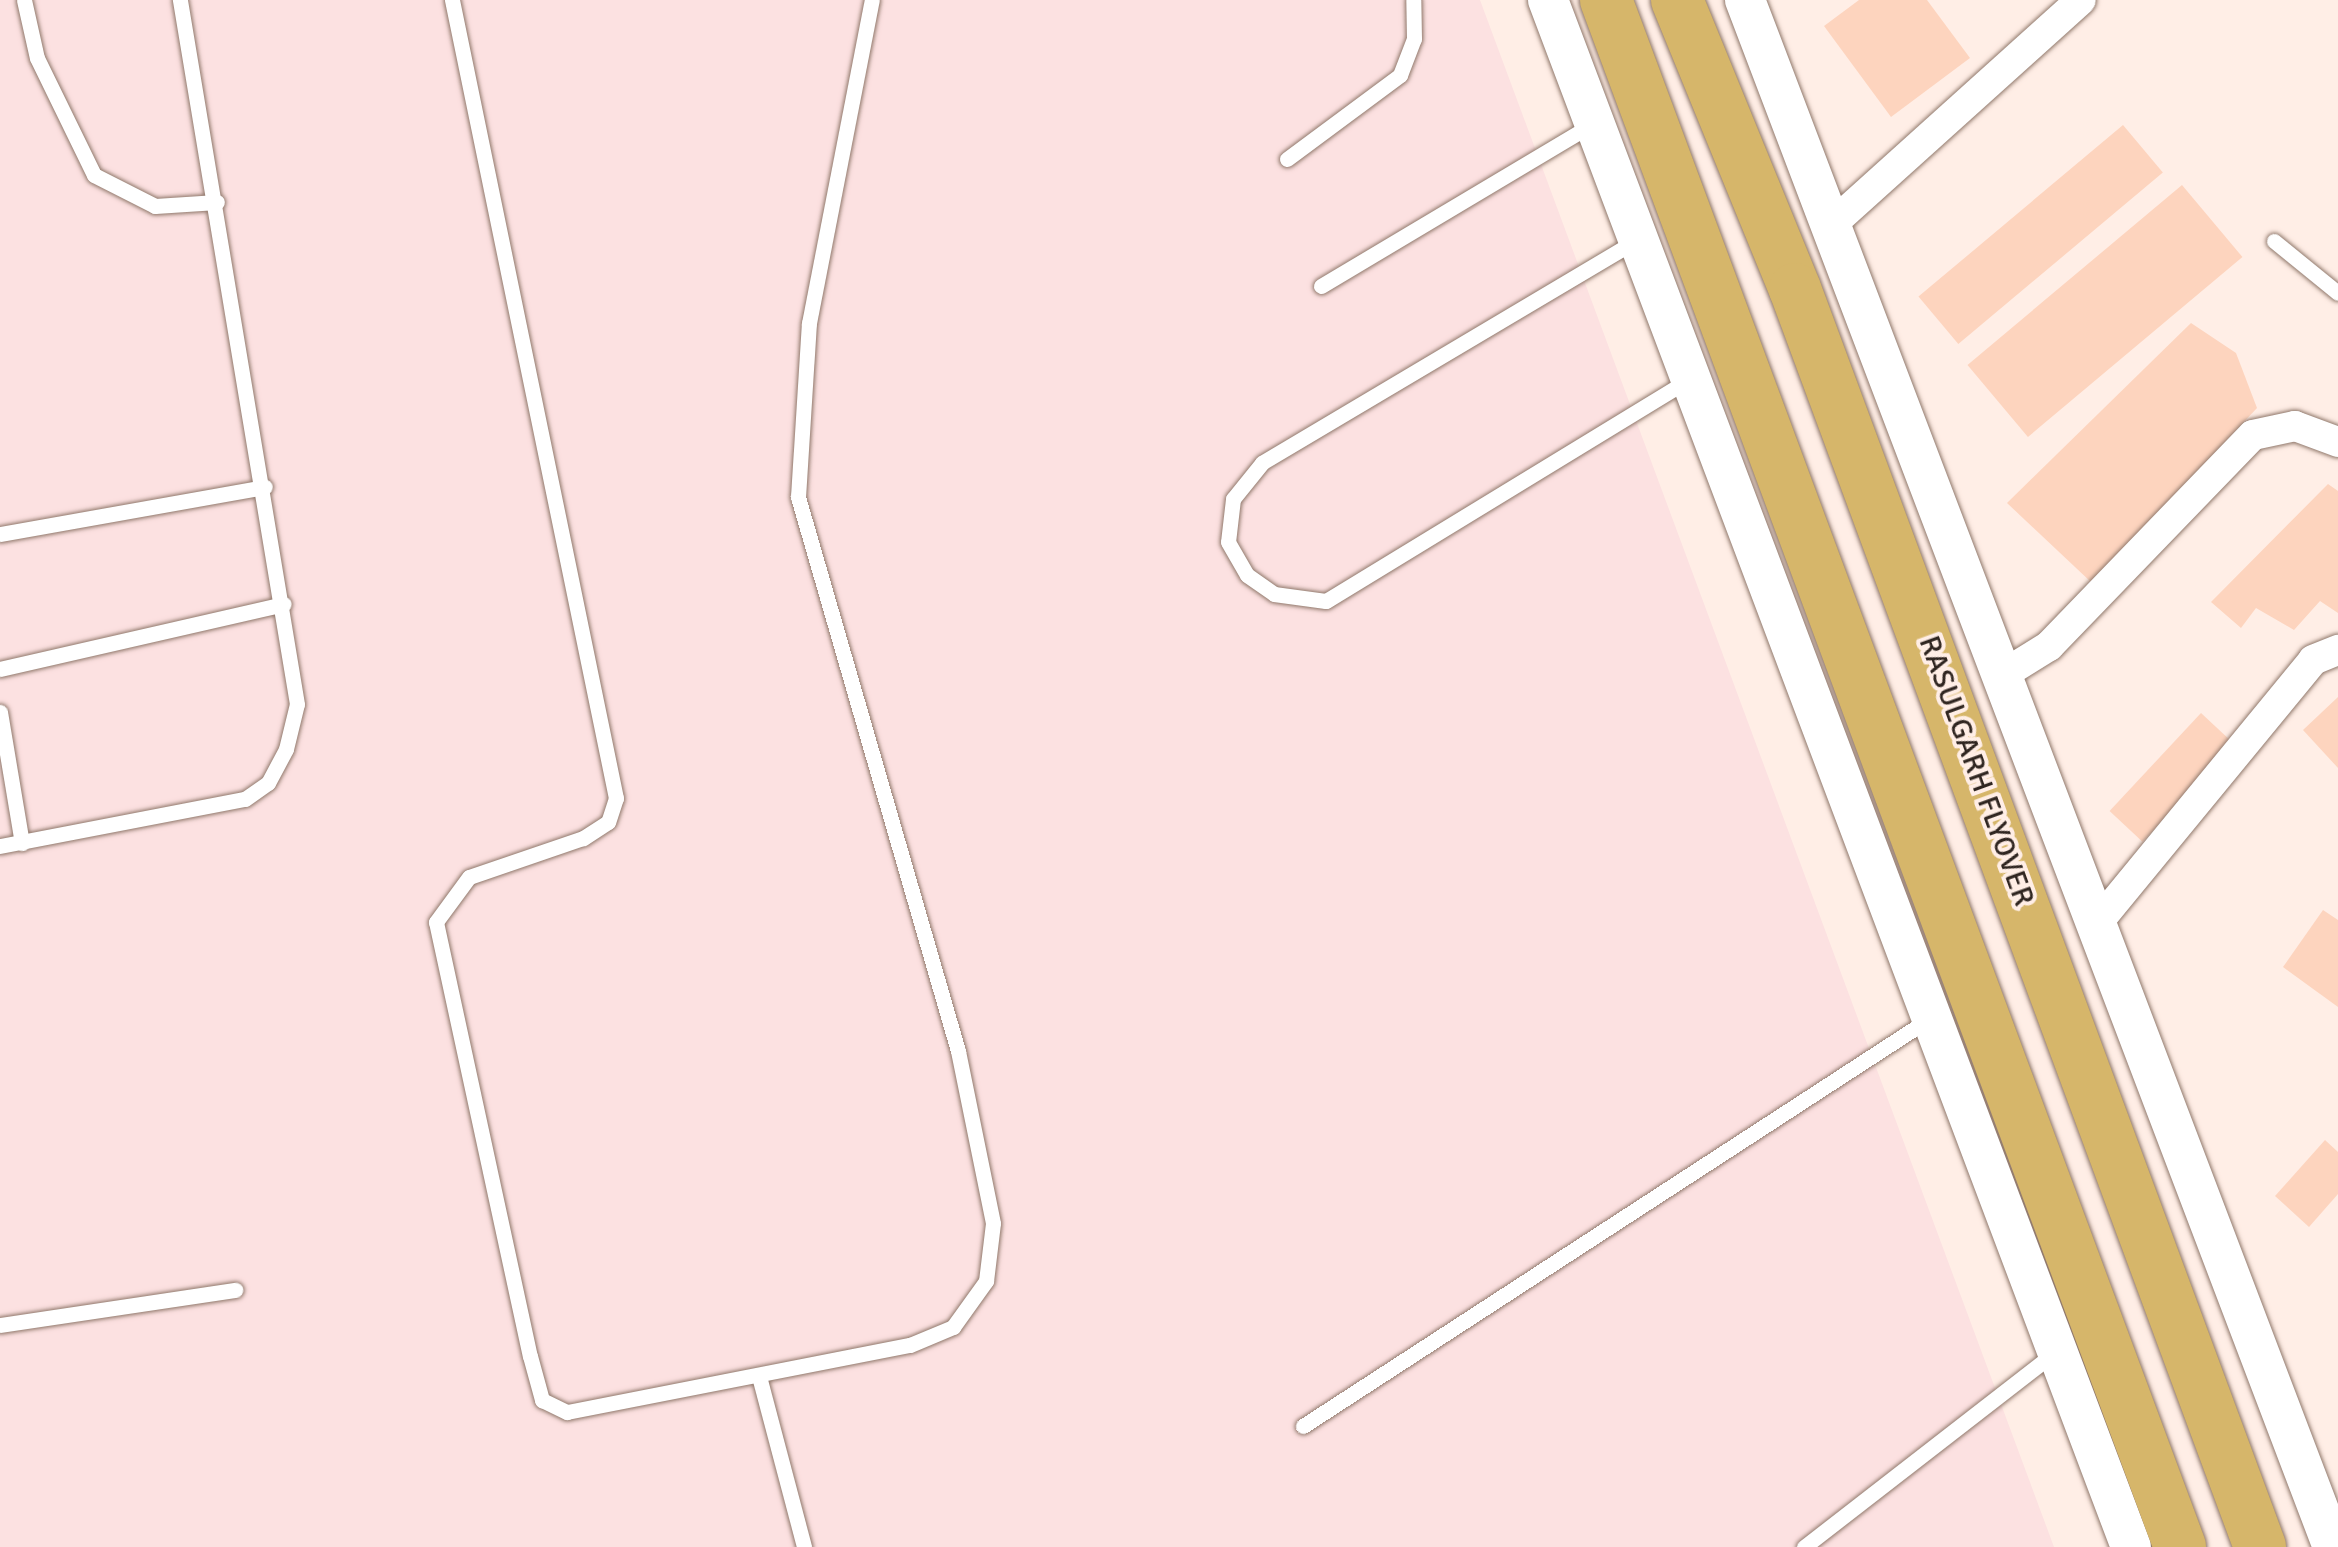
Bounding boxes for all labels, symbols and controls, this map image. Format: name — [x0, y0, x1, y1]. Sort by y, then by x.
street label: RASULGARH FLYOVER — [1910, 631, 2042, 911]

